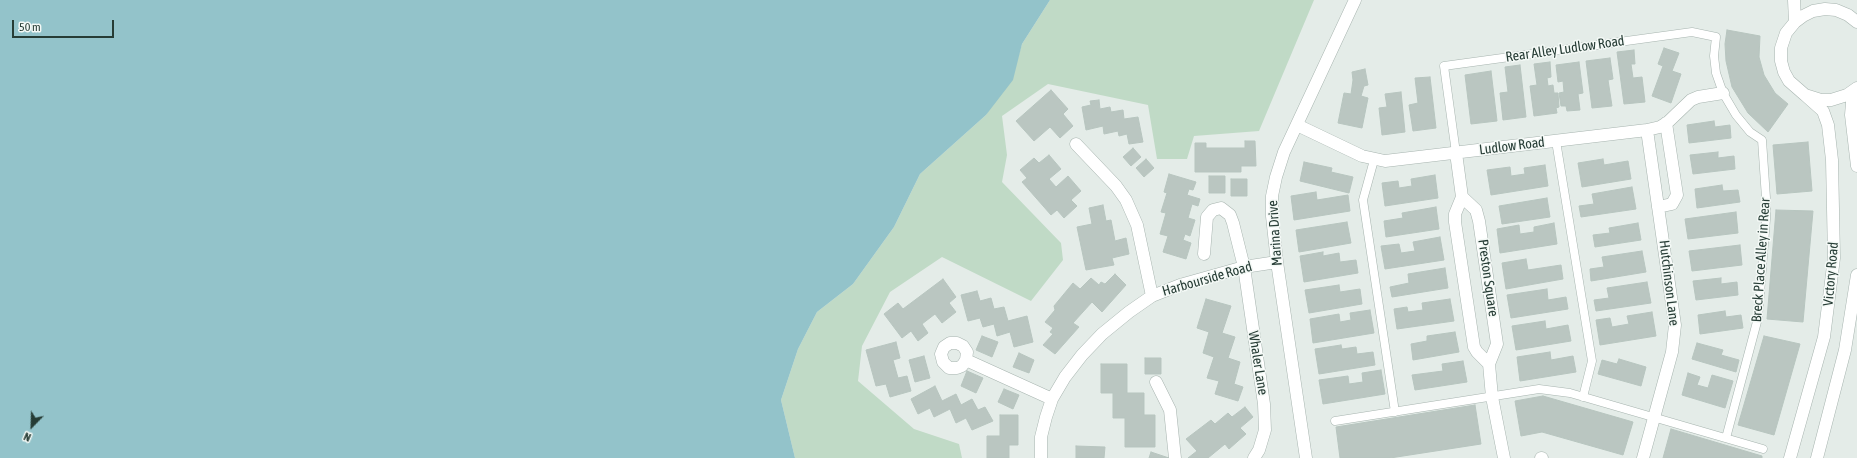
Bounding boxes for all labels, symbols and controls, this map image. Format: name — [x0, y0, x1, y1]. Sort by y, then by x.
scale bar — [14, 12, 116, 38]
text: 50 m — [19, 20, 41, 34]
street label: Rear Alley Ludlow Road — [1505, 32, 1625, 66]
street label: Ludlow Road — [1478, 134, 1546, 158]
street label: Breck Place Alley in Rear — [1748, 197, 1774, 323]
street label: Marina Drive — [1264, 200, 1286, 266]
street label: Preston Square — [1474, 238, 1502, 318]
street label: Hutchinson Lane — [1655, 239, 1683, 327]
street label: Victory Road — [1820, 241, 1842, 307]
street label: Harbourside Road — [1160, 258, 1254, 300]
street label: Whaler Lane — [1245, 330, 1271, 396]
north arrow — [12, 406, 52, 446]
text: N — [22, 430, 33, 444]

